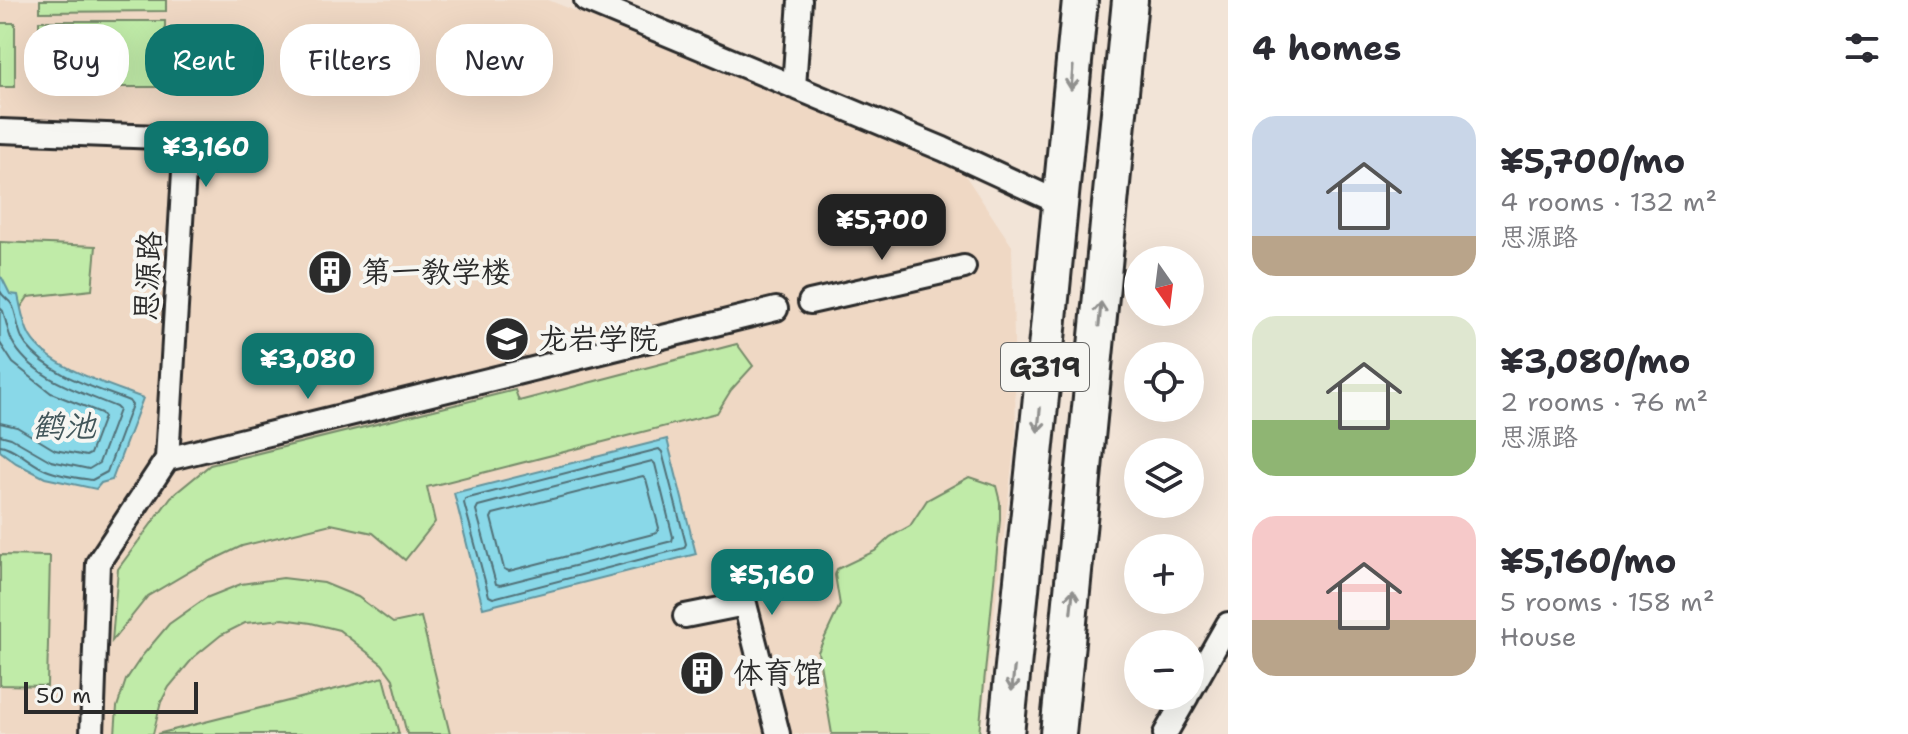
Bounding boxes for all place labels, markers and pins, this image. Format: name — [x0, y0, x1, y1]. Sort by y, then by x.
pin: ¥3,160 — [141, 121, 271, 189]
pin: ¥5,700 — [817, 194, 947, 262]
building icon: 第一教学楼 — [306, 248, 354, 296]
place label: 第一教学楼 — [361, 251, 511, 292]
school or university icon: 龙岩学院 — [483, 315, 531, 363]
place label: 龙岩学院 — [538, 318, 658, 359]
pin: ¥3,080 — [243, 333, 373, 401]
pin: ¥5,160 — [707, 549, 837, 617]
building icon: 体育馆 — [678, 649, 726, 697]
place label: 体育馆 — [733, 652, 823, 693]

